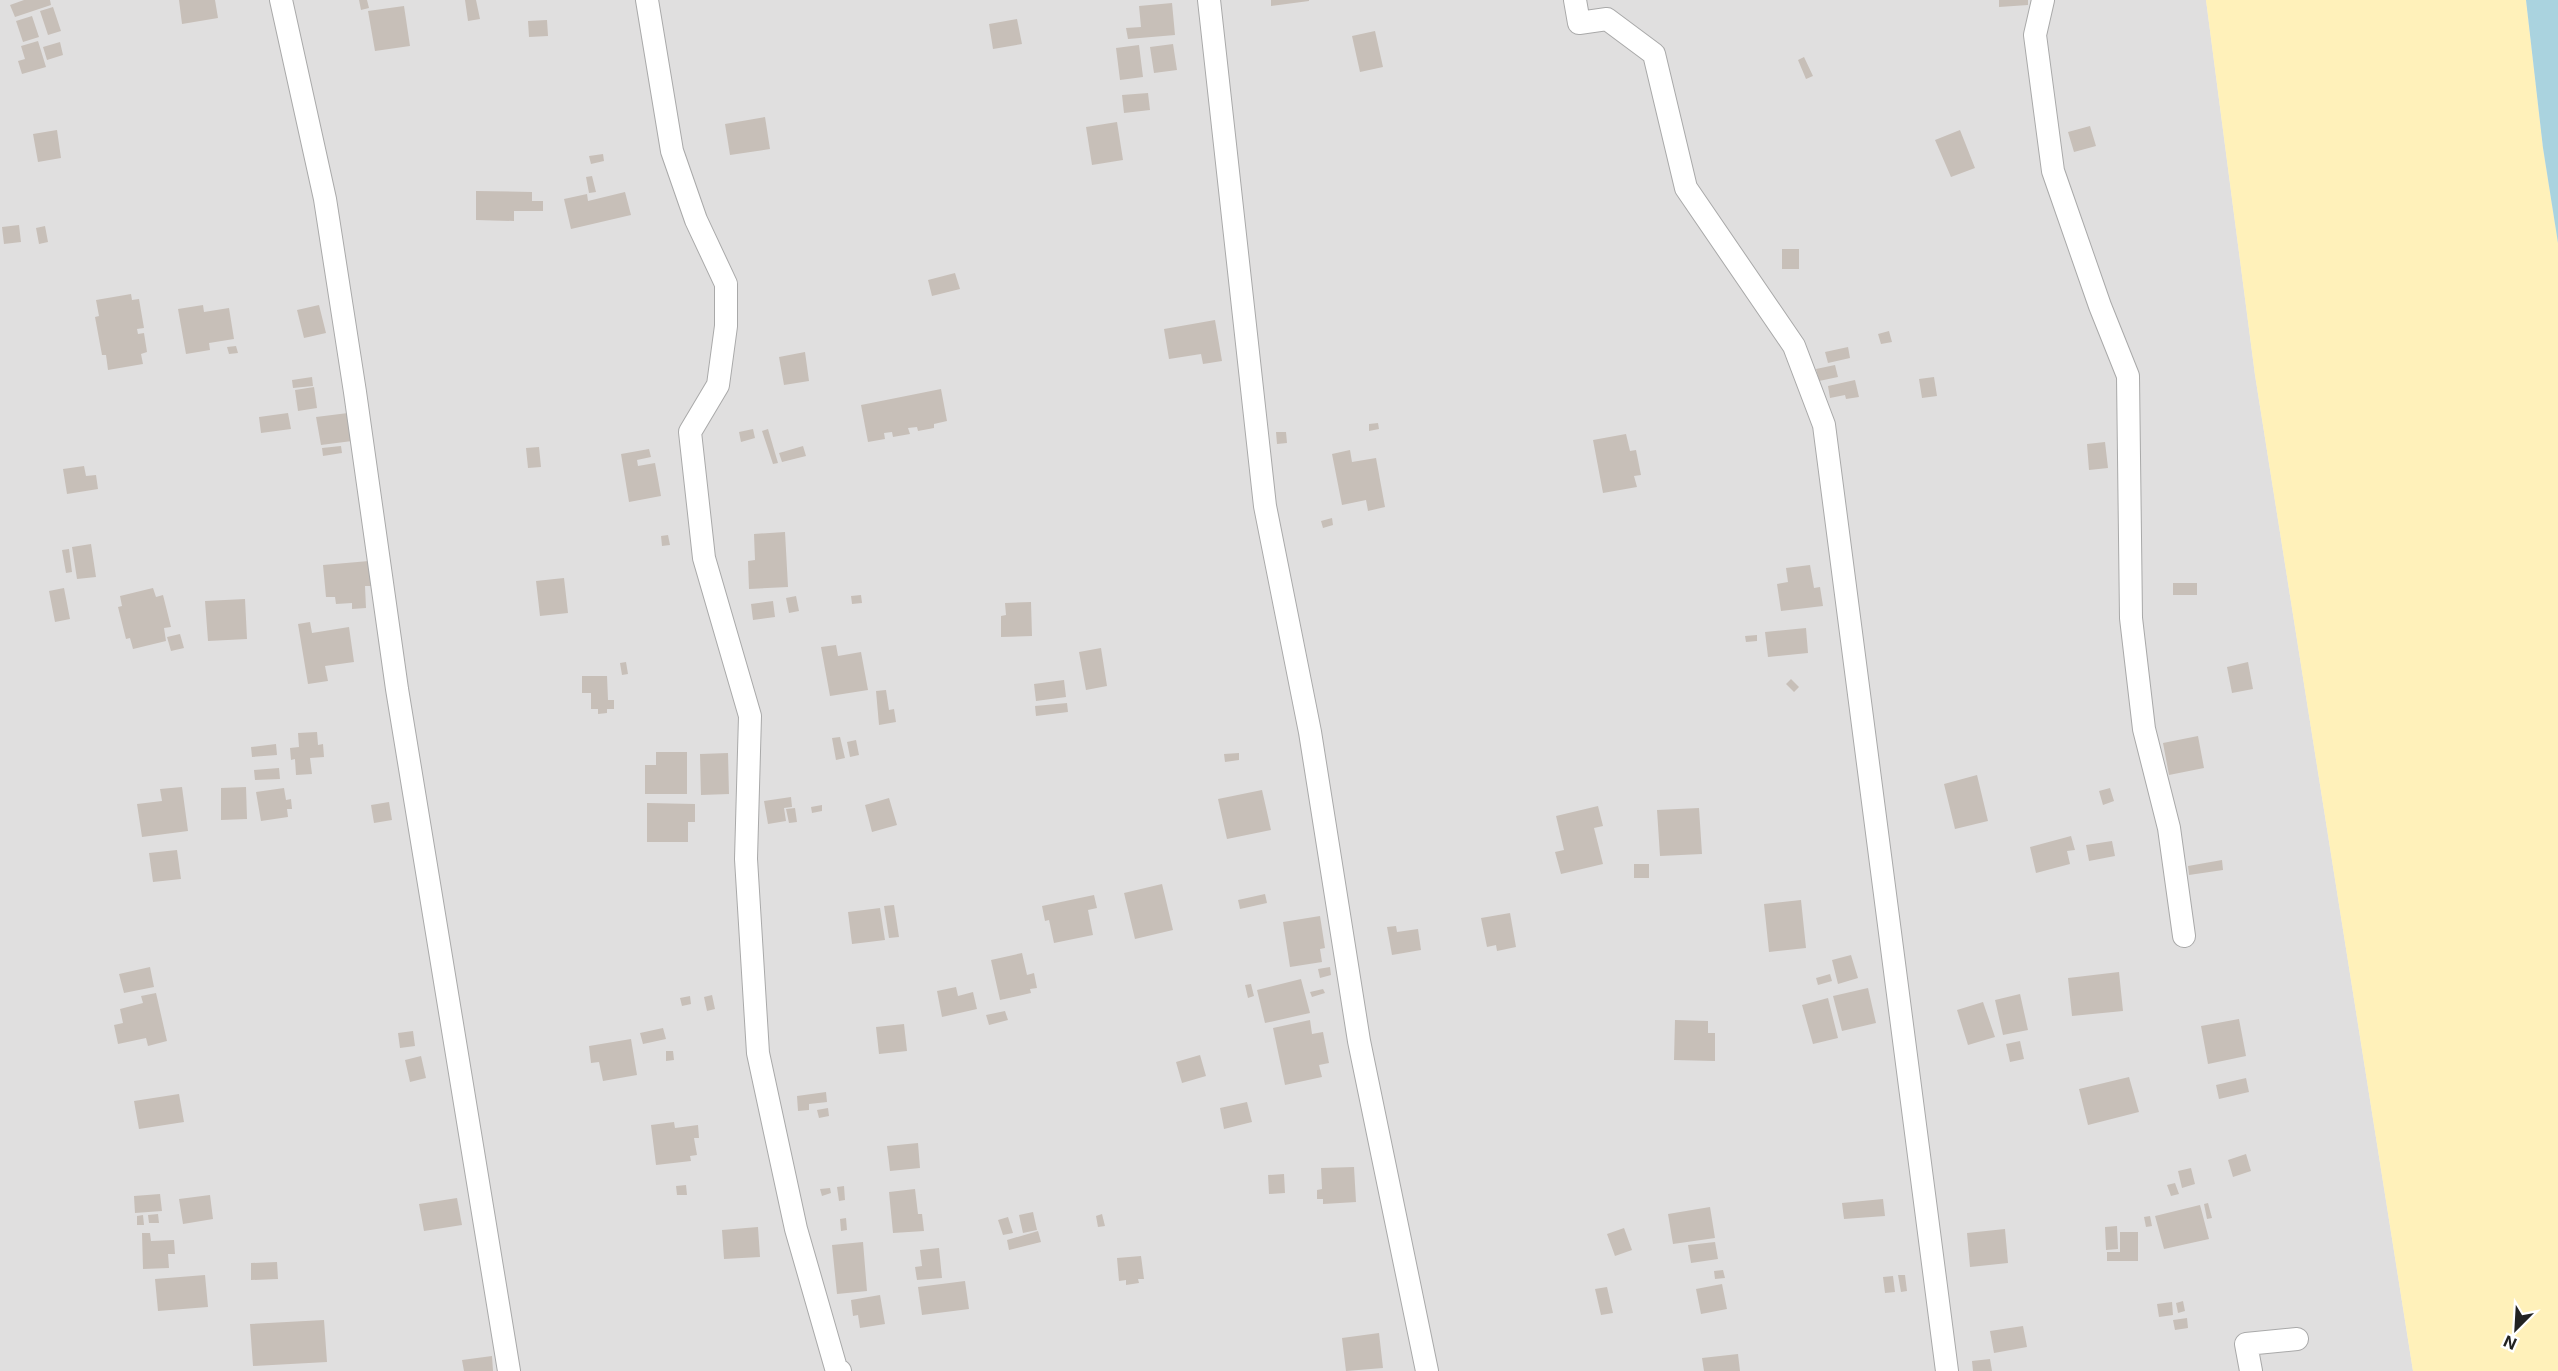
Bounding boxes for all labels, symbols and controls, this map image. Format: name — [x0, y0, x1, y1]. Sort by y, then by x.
north arrow — [2486, 1299, 2546, 1359]
text: N — [2500, 1331, 2520, 1354]

